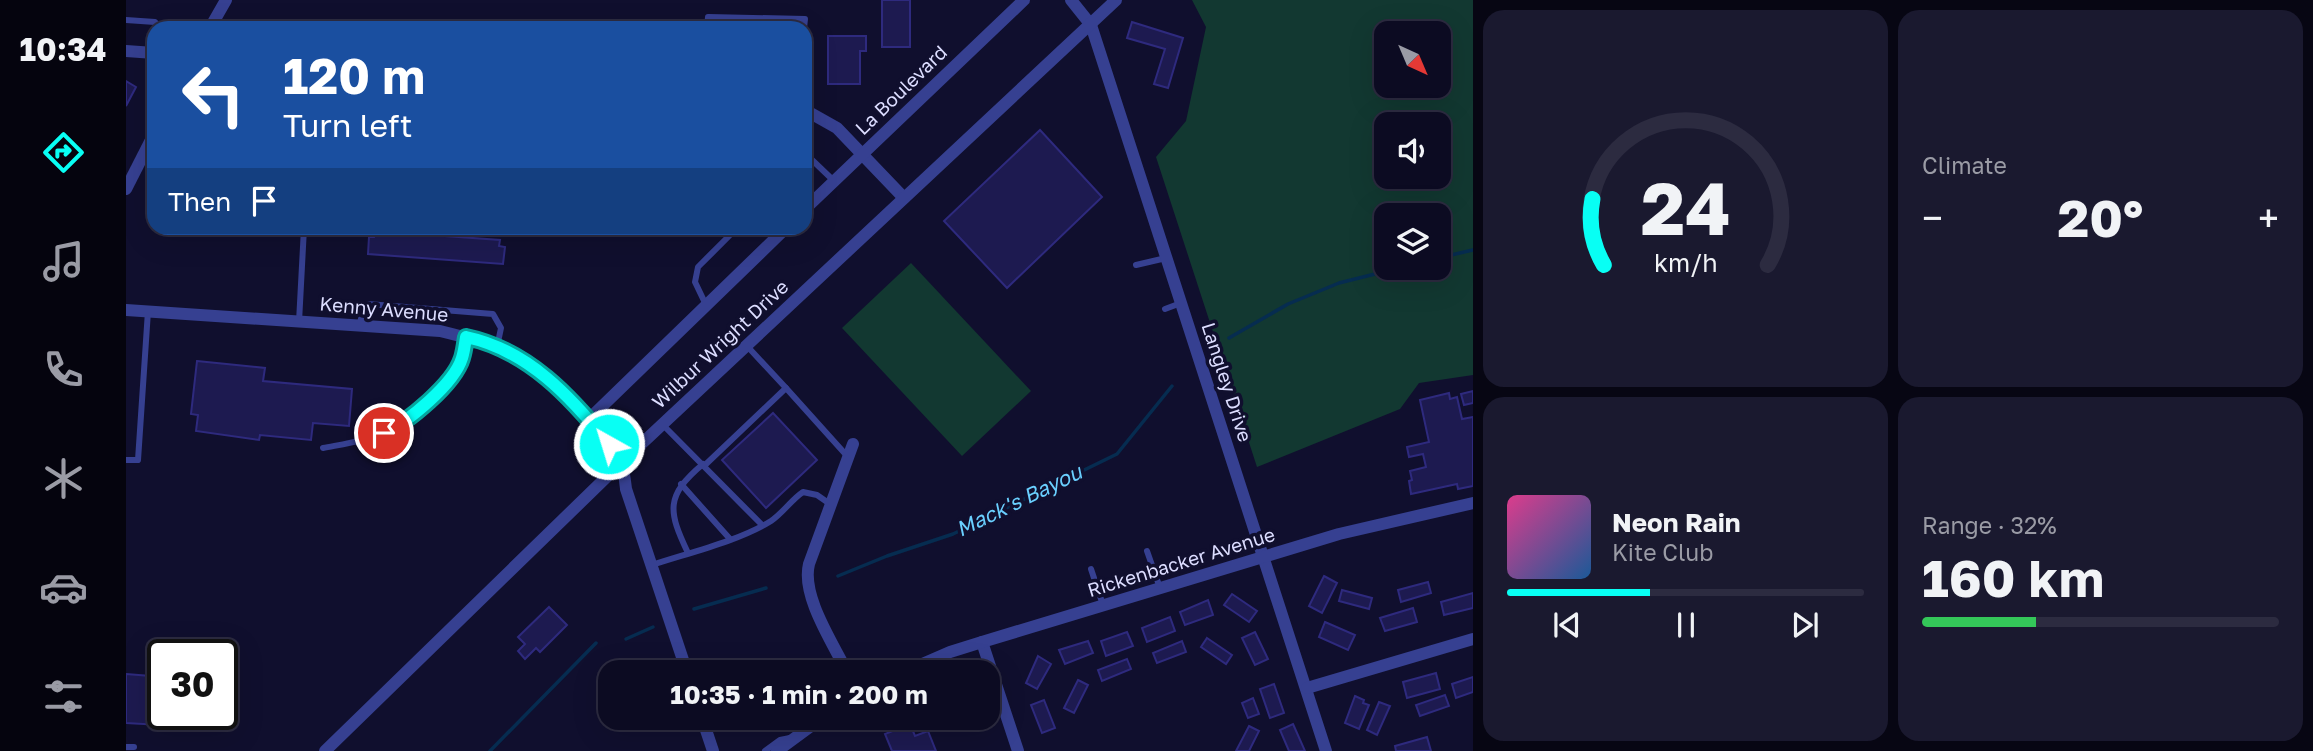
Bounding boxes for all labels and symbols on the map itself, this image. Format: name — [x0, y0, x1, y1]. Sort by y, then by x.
north arrow — [1374, 21, 1451, 98]
street label: La Boulevard — [850, 40, 951, 139]
street label: Wilbur Wright Drive — [647, 275, 792, 413]
street label: Kenny Avenue — [319, 291, 449, 326]
street label: Langley Drive — [1197, 319, 1258, 444]
pin — [354, 403, 414, 463]
position arrow — [572, 407, 646, 481]
water label: Mack's Bayou — [951, 458, 1087, 542]
street label: Rickenbacker Avenue — [1084, 522, 1277, 601]
speed limit sign: 30 — [147, 639, 238, 730]

